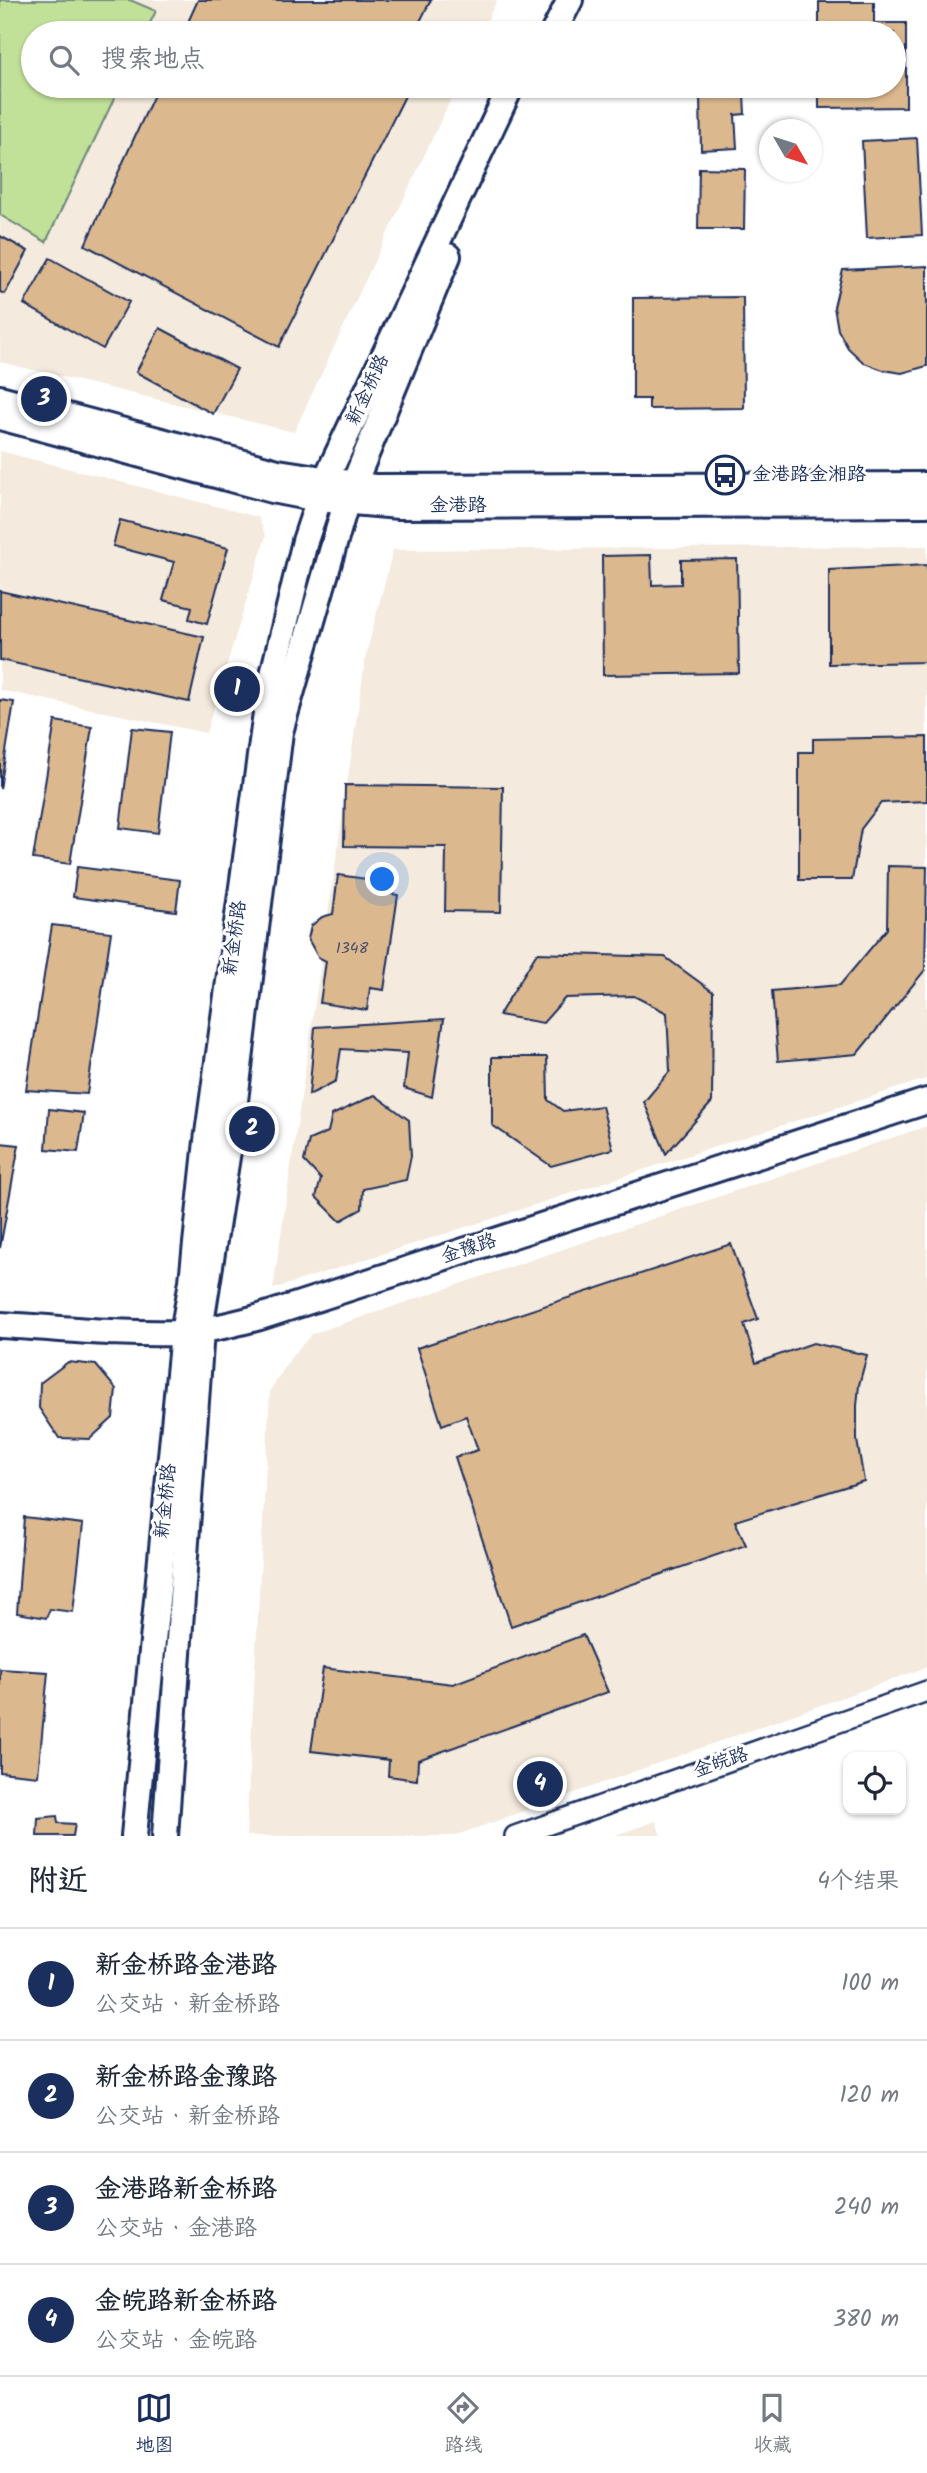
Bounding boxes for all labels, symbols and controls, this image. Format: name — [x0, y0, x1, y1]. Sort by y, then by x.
search box — [21, 21, 906, 98]
text: 搜索地点 — [101, 39, 205, 81]
icon: search — [45, 41, 83, 79]
north arrow — [759, 119, 822, 182]
street label: 新金桥路 — [338, 349, 398, 431]
pin: 3 — [21, 373, 67, 425]
bus stop icon: 金港路金湘路 — [704, 454, 746, 496]
place label: 金港路金湘路 — [752, 460, 866, 490]
street label: 金港路 — [429, 491, 487, 521]
pin: 1 — [214, 663, 260, 715]
your location — [365, 862, 399, 896]
street label: 新金桥路 — [215, 898, 255, 978]
house number: 1348 — [336, 936, 369, 961]
pin: 2 — [229, 1103, 275, 1155]
street label: 金豫路 — [437, 1226, 501, 1272]
street label: 新金桥路 — [147, 1462, 185, 1540]
street label: 金皖路 — [689, 1740, 753, 1786]
map controls — [843, 1752, 906, 1815]
button: locate — [843, 1752, 906, 1815]
pin: 4 — [517, 1758, 563, 1810]
text: 附近 — [28, 1858, 88, 1906]
text: 4个结果 — [817, 1864, 899, 1900]
text: 新金桥路金港路 — [95, 1945, 277, 1987]
text: 1 — [48, 1966, 54, 2002]
text: 100 m — [841, 1966, 899, 2002]
text: 公交站 · 新金桥路 — [95, 1987, 280, 2023]
text: 新金桥路金豫路 — [95, 2057, 277, 2099]
text: 2 — [44, 2078, 58, 2114]
text: 120 m — [839, 2078, 899, 2114]
text: 公交站 · 新金桥路 — [95, 2099, 280, 2135]
text: 金港路新金桥路 — [95, 2169, 277, 2211]
text: 3 — [45, 2190, 57, 2226]
text: 240 m — [834, 2190, 899, 2226]
text: 公交站 · 金港路 — [95, 2211, 257, 2247]
text: 金皖路新金桥路 — [95, 2281, 277, 2323]
text: 4 — [45, 2302, 57, 2338]
text: 380 m — [833, 2302, 899, 2338]
text: 公交站 · 金皖路 — [95, 2323, 257, 2359]
tab: 地图 — [135, 2389, 174, 2461]
tab: 路线 — [444, 2389, 483, 2461]
tab: 收藏 — [753, 2389, 792, 2461]

